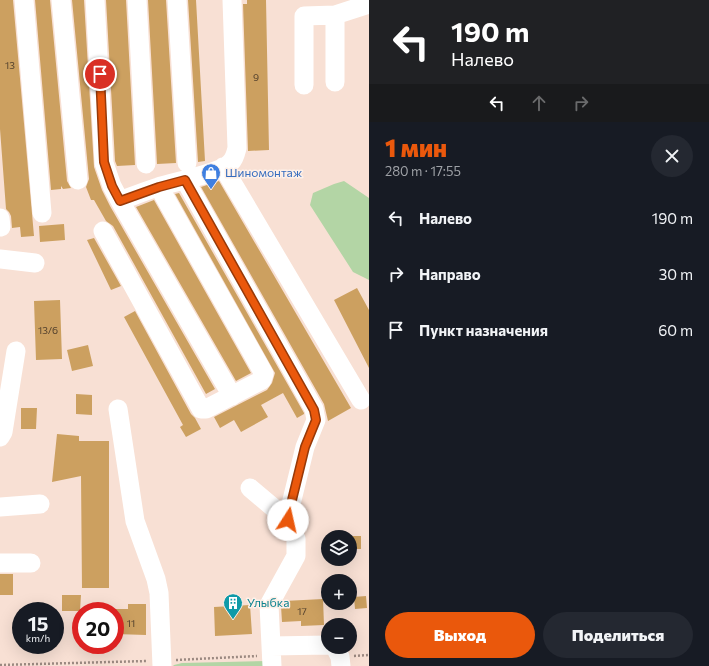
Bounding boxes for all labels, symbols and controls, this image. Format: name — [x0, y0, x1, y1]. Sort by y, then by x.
text: 190 m — [451, 14, 529, 48]
icon: left — [385, 16, 437, 68]
text: Налево — [451, 48, 514, 70]
pin — [83, 57, 117, 91]
house number: 13 — [5, 59, 15, 71]
icon: arrive — [89, 63, 111, 85]
house number: 9 — [253, 71, 259, 83]
icon: left — [486, 92, 508, 114]
icon: ahead — [528, 92, 550, 114]
icon: right — [570, 92, 592, 114]
text: 1 мин — [385, 133, 447, 162]
button: close — [651, 135, 693, 177]
shop icon: Шиномонтаж — [200, 162, 222, 190]
text: 280 m · 17:55 — [385, 163, 461, 179]
place label: Шиномонтаж — [225, 165, 303, 179]
icon: left — [385, 207, 407, 229]
text: Налево — [419, 209, 472, 227]
text: 190 m — [652, 209, 693, 227]
icon: right — [385, 263, 407, 285]
text: Направо — [419, 265, 481, 283]
text: 30 m — [659, 265, 693, 283]
icon: arrive — [385, 319, 407, 341]
text: Пункт назначения — [419, 321, 548, 339]
text: 60 m — [658, 321, 693, 339]
house number: 13/6 — [38, 324, 58, 336]
position arrow — [267, 499, 309, 541]
map controls — [321, 530, 357, 654]
button: layers — [321, 530, 357, 566]
button: + — [321, 574, 357, 610]
building icon: Улыбка — [222, 592, 244, 620]
place label: Улыбка — [247, 595, 290, 609]
speed limit sign: 20 — [72, 602, 124, 654]
house number: 17 — [297, 605, 307, 617]
text: 15 — [28, 611, 48, 635]
button: Выход — [385, 612, 535, 658]
button: Поделиться — [543, 612, 693, 658]
house number: 11 — [127, 617, 135, 629]
button: − — [321, 618, 357, 654]
text: km/h — [26, 632, 50, 644]

